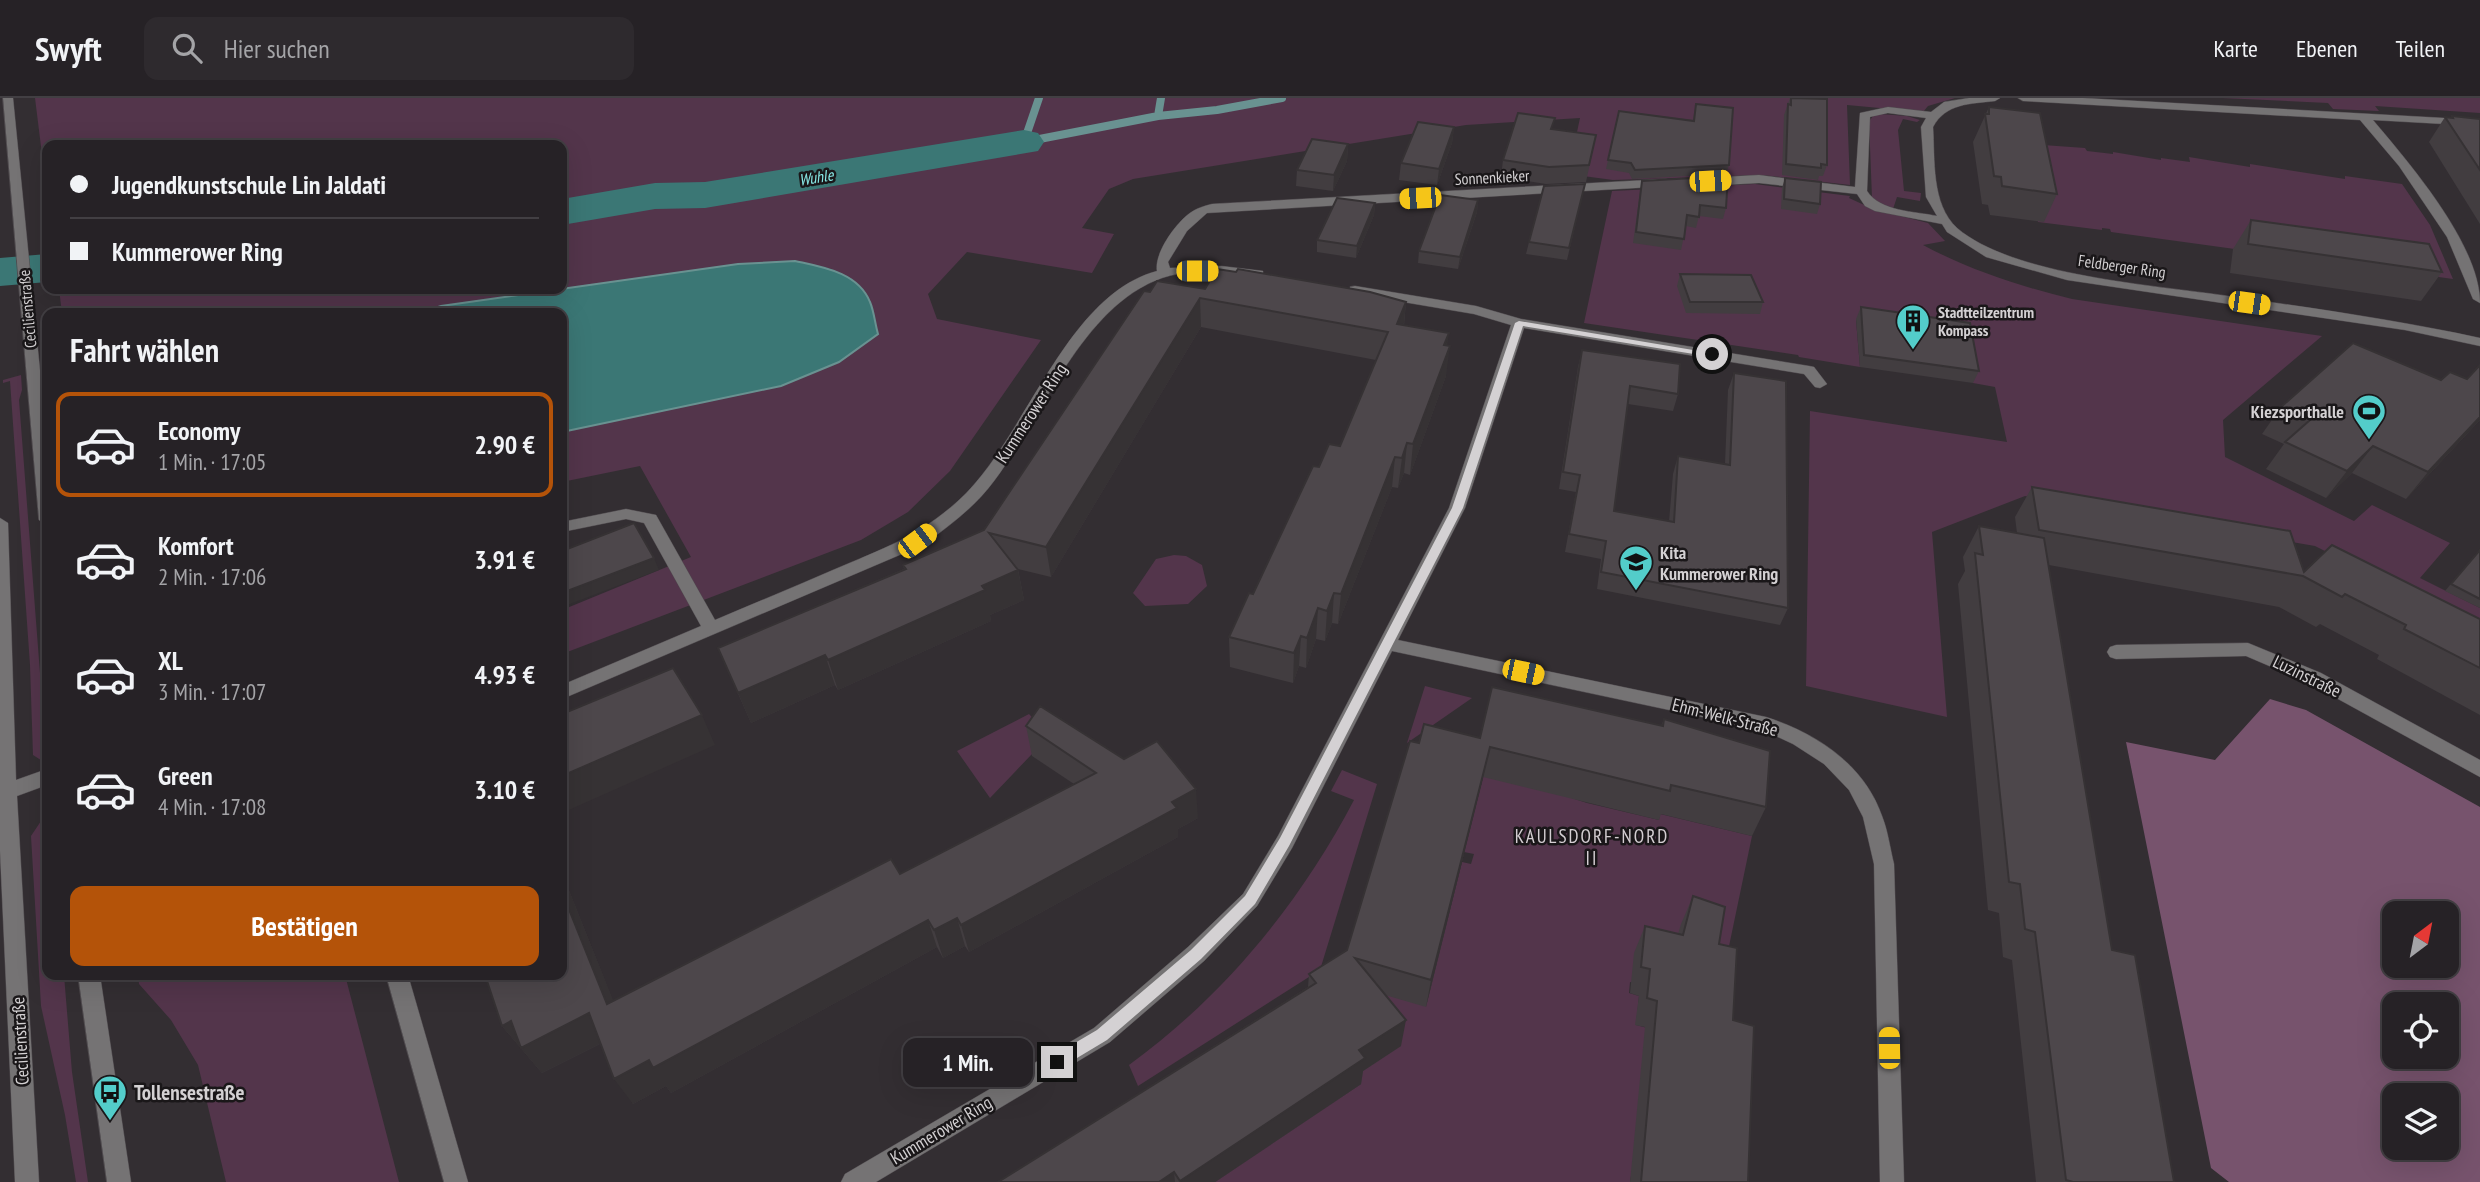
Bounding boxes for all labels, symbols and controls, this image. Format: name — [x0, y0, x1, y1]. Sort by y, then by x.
search box — [144, 17, 634, 80]
text: Swyft — [35, 27, 102, 70]
icon: search — [168, 29, 206, 67]
text: Hier suchen — [224, 32, 330, 65]
text: Karte — [2214, 33, 2258, 64]
text: Ebenen — [2296, 33, 2358, 64]
text: Teilen — [2396, 33, 2445, 64]
water label: Wuhle — [797, 164, 836, 190]
street label: Sonnenkieker — [1454, 165, 1530, 189]
text: Jugendkunstschule Lin Jaldati — [112, 168, 386, 201]
car — [1689, 169, 1732, 193]
car — [1399, 186, 1442, 210]
text: Kummerower Ring — [112, 235, 283, 268]
street label: Feldberger Ring — [2077, 250, 2167, 282]
car — [1177, 261, 1219, 282]
street label: Cecilienstraße — [14, 269, 40, 349]
car — [2227, 290, 2272, 316]
building icon: Stadtteilzentrum Kompass — [1894, 302, 1932, 351]
place label: Stadtteilzentrum Kompass — [1938, 302, 2034, 340]
text: Fahrt wählen — [70, 329, 219, 371]
route start — [1696, 338, 1728, 370]
street label: Kummerower Ring — [990, 359, 1072, 467]
sports icon: Kiezsporthalle — [2350, 392, 2388, 441]
place label: Kiezsporthalle — [2251, 400, 2344, 423]
icon: car — [74, 413, 137, 476]
text: Economy — [158, 414, 240, 447]
text: 2.90 € — [474, 428, 535, 461]
text: 1 Min. · 17:05 — [158, 447, 266, 476]
car — [894, 520, 941, 562]
icon: car — [74, 528, 137, 591]
text: Komfort — [158, 529, 234, 562]
place label: Kita Kummerower Ring — [1660, 541, 1778, 585]
text: 3.91 € — [474, 543, 535, 576]
school or university icon: Kita Kummerower Ring — [1617, 543, 1655, 592]
text: 2 Min. · 17:06 — [158, 562, 266, 591]
icon: car — [74, 643, 137, 706]
text: XL — [158, 644, 183, 677]
street label: Luzinstraße — [2269, 650, 2345, 702]
car — [1501, 657, 1546, 687]
text: 4.93 € — [474, 658, 535, 691]
text: 3 Min. · 17:07 — [158, 677, 266, 706]
street label: Ehm-Welk-Straße — [1670, 693, 1780, 741]
icon: car — [74, 758, 137, 821]
text: Green — [158, 759, 213, 792]
text: 3.10 € — [474, 773, 535, 806]
text: 4 Min. · 17:08 — [158, 792, 266, 821]
district label: KAULSDORF-NORD II — [1515, 824, 1669, 870]
button: Bestätigen — [70, 886, 539, 966]
north arrow — [2382, 901, 2459, 978]
map controls — [2382, 901, 2459, 1160]
button: locate — [2382, 992, 2459, 1069]
street label: Cecilienstraße — [6, 996, 34, 1086]
car — [1879, 1027, 1900, 1069]
callout: 1 Min. — [903, 1038, 1032, 1086]
route end — [1041, 1046, 1073, 1078]
text: 1 Min. — [942, 1048, 994, 1077]
bus stop icon: Tollensestraße — [91, 1073, 129, 1122]
place label: Tollensestraße — [134, 1079, 245, 1106]
button: layers — [2382, 1083, 2459, 1160]
street label: Kummerower Ring — [886, 1091, 996, 1169]

